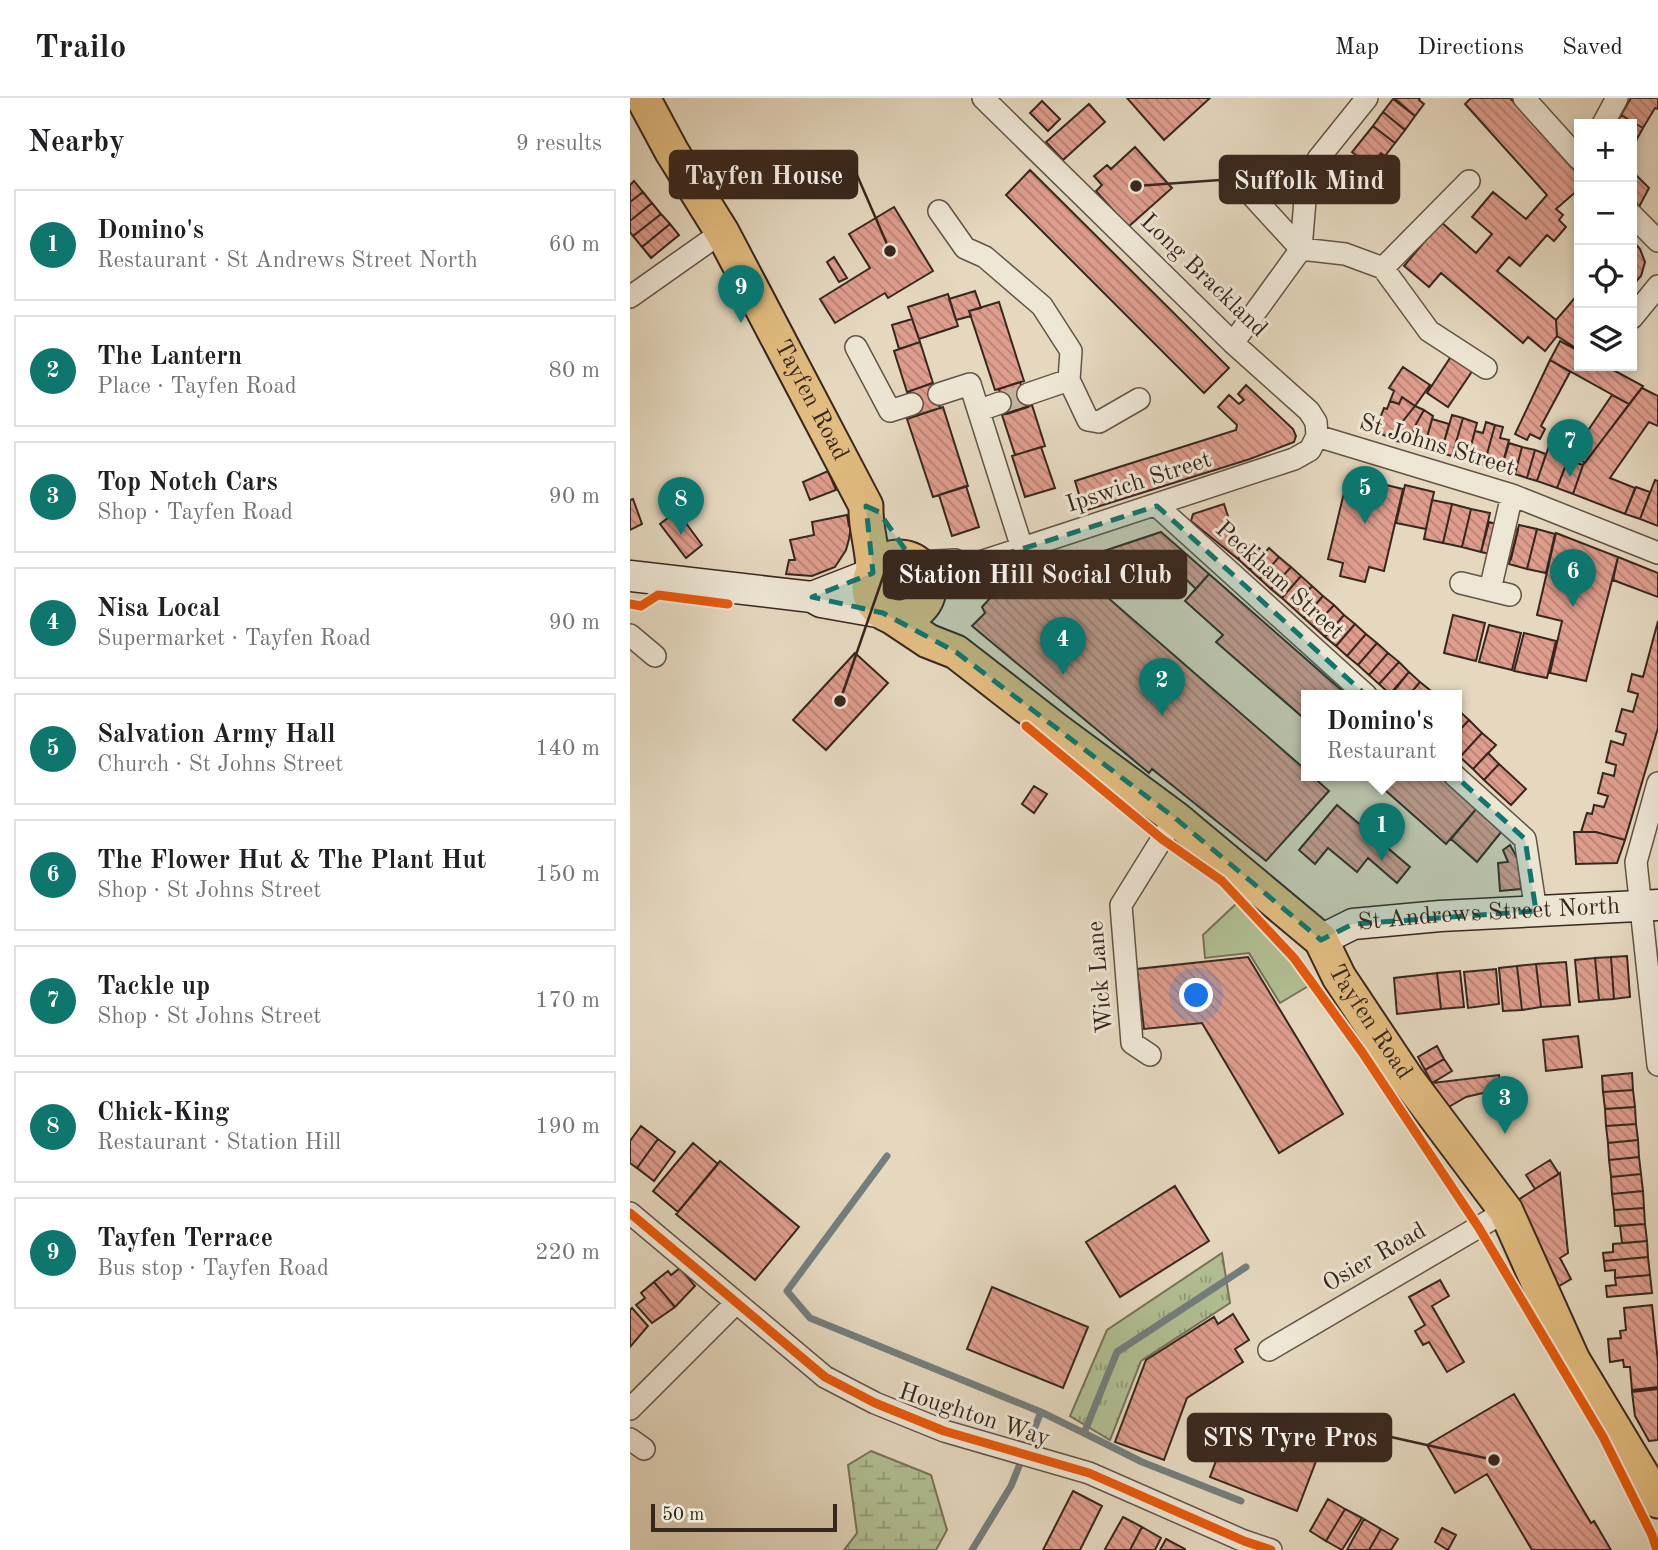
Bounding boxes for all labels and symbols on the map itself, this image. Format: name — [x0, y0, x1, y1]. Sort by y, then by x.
callout: Tayfen House — [670, 151, 857, 198]
callout: Suffolk Mind — [1220, 156, 1399, 203]
text: Tayfen House — [685, 164, 843, 190]
text: Suffolk Mind — [1234, 169, 1384, 195]
street label: Long Brackland — [1135, 210, 1271, 342]
pin: 9 — [718, 265, 764, 323]
street label: Tayfen Road — [769, 336, 852, 465]
street label: St Johns Street — [1356, 411, 1518, 481]
pin: 7 — [1547, 419, 1593, 477]
street label: Ipswich Street — [1063, 448, 1215, 518]
pin: 5 — [1342, 466, 1388, 524]
pin: 8 — [658, 477, 704, 535]
street label: Peckham Street — [1210, 517, 1348, 645]
pin: 6 — [1550, 549, 1596, 607]
callout: Station Hill Social Club — [884, 551, 1186, 598]
text: Station Hill Social Club — [898, 563, 1172, 589]
pin: 4 — [1040, 617, 1086, 675]
pin: 2 — [1139, 658, 1185, 716]
pin: 1 — [1359, 803, 1405, 861]
street label: St Andrews Street North — [1357, 895, 1621, 935]
street label: Wick Lane — [1084, 920, 1118, 1034]
street label: Tayfen Road — [1323, 961, 1416, 1084]
your location — [1179, 978, 1213, 1012]
pin: 3 — [1482, 1076, 1528, 1134]
street label: Osier Road — [1319, 1219, 1431, 1297]
street label: Houghton Way — [895, 1380, 1053, 1452]
callout: STS Tyre Pros — [1188, 1414, 1391, 1461]
text: STS Tyre Pros — [1202, 1426, 1378, 1452]
scale bar — [651, 1501, 836, 1533]

